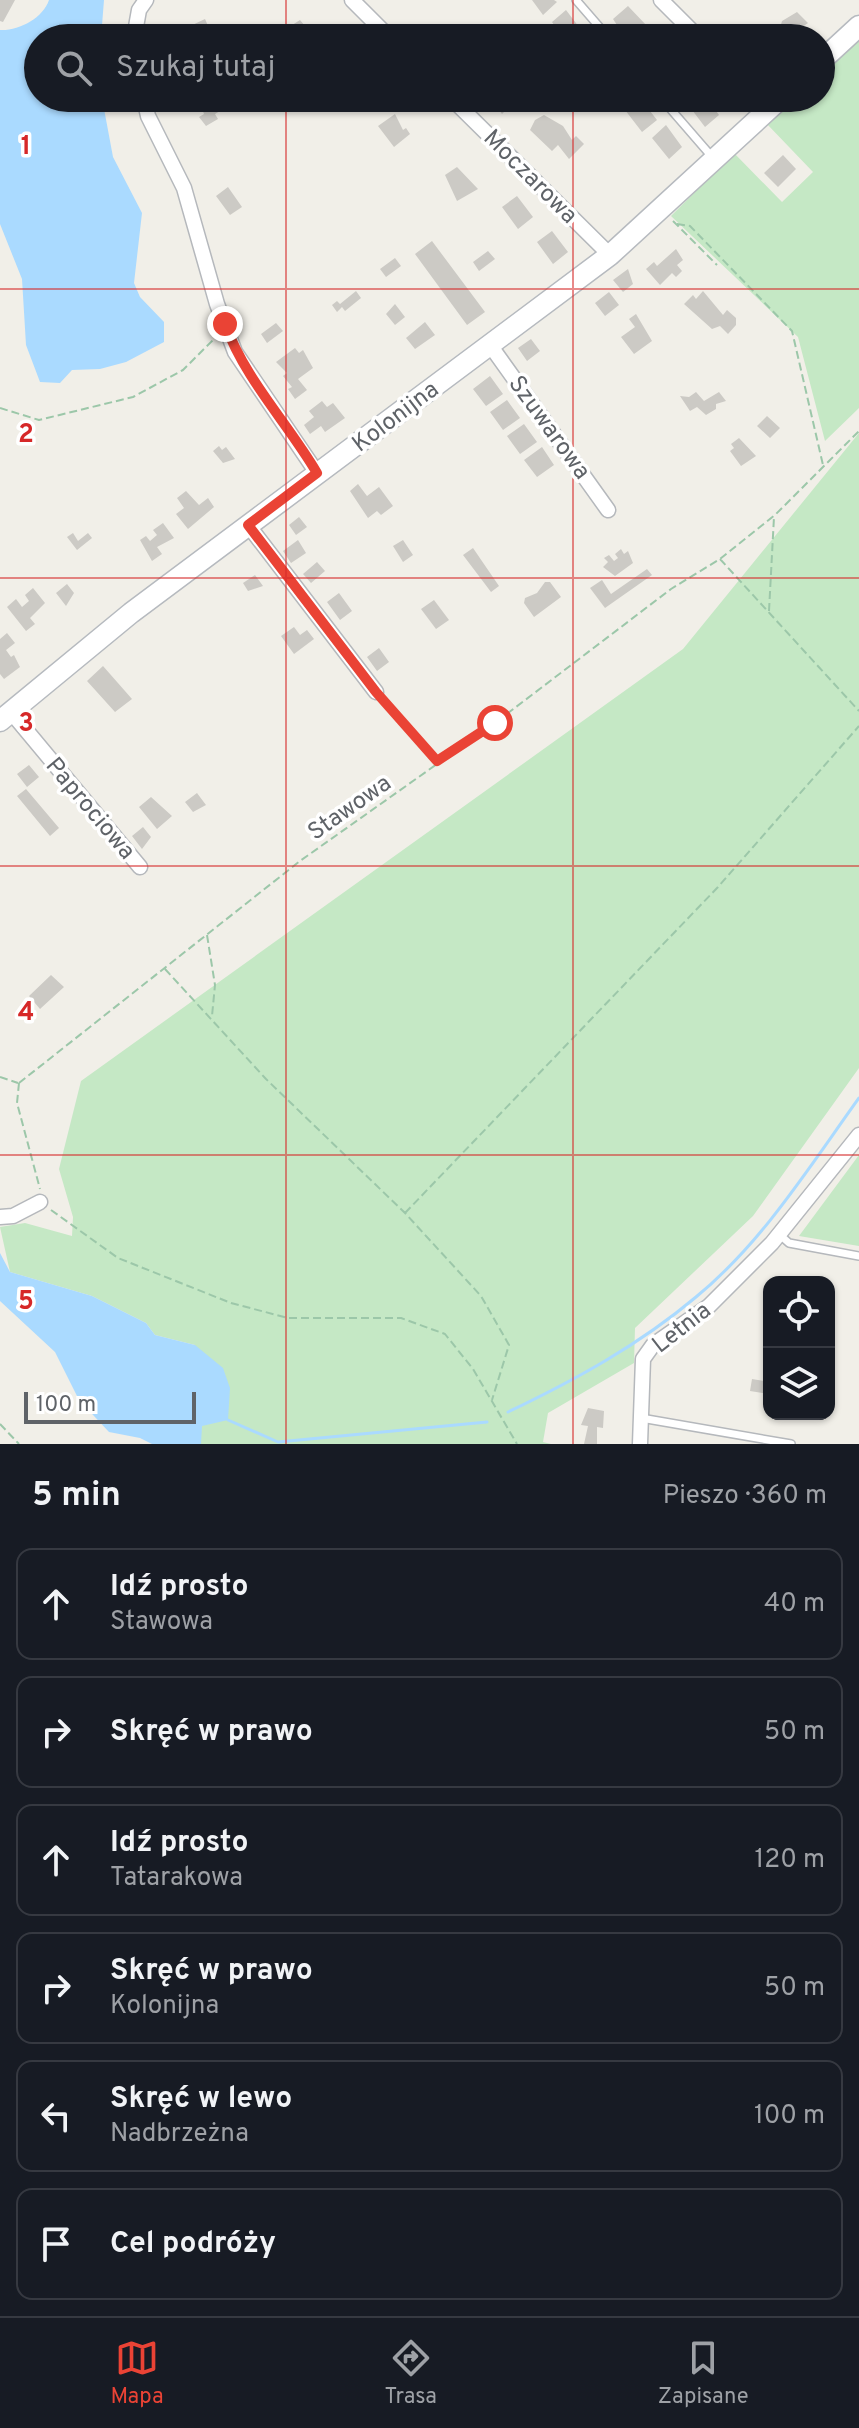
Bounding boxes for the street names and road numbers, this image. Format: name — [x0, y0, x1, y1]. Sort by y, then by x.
street label: Moczarowa — [476, 124, 583, 231]
street label: Szuwarowa — [501, 370, 596, 486]
street label: Kolonijna — [347, 375, 446, 460]
street label: Paprociowa — [38, 752, 141, 867]
street label: Stawowa — [303, 769, 398, 848]
street label: Letnia — [647, 1296, 718, 1361]

